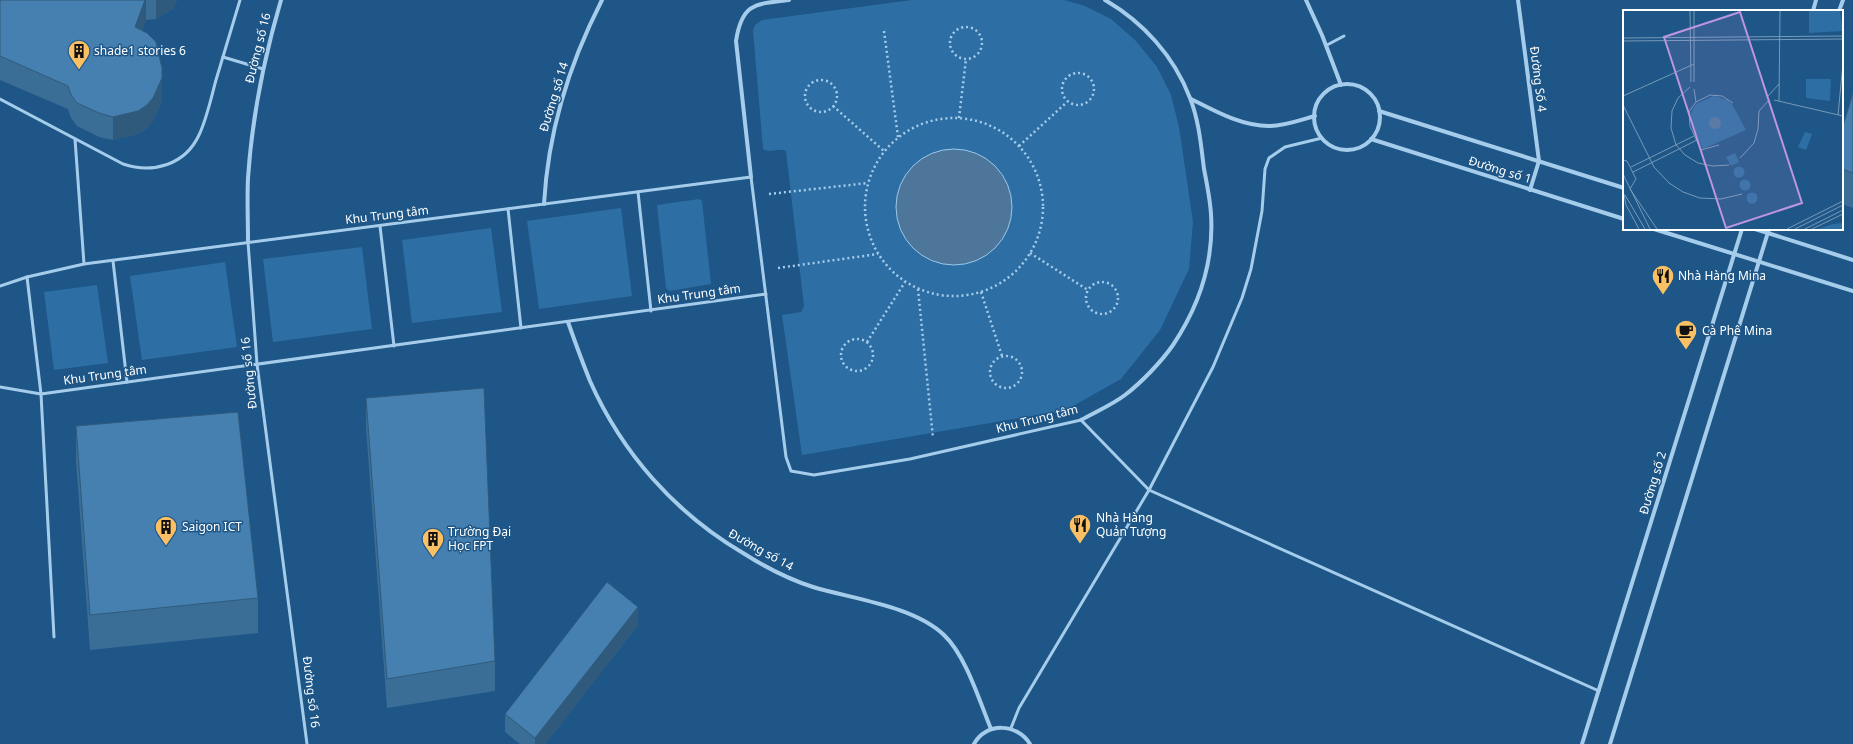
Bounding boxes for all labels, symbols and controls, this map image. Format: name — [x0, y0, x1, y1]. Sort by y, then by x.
inset map — [1623, 10, 1843, 230]
street label: Đường số 16 — [241, 11, 275, 85]
building icon: shade1 stories 6 — [66, 38, 92, 71]
place label: shade1 stories 6 — [94, 42, 186, 59]
street label: Đường Số 4 — [1526, 45, 1551, 113]
street label: Đường số 14 — [535, 60, 572, 134]
street label: Đường số 1 — [1467, 152, 1534, 187]
street label: Khu Trung tâm — [344, 201, 430, 228]
restaurant icon: Nhà Hàng Mina — [1650, 263, 1676, 296]
place label: Nhà Hàng Mina — [1678, 267, 1766, 284]
street label: Khu Trung tâm — [656, 279, 742, 308]
cafe icon: Cà Phê Mina — [1673, 318, 1699, 351]
place label: Cà Phê Mina — [1702, 322, 1772, 339]
street label: Đường số 16 — [236, 336, 261, 410]
street label: Khu Trung tâm — [62, 360, 148, 389]
street label: Khu Trung tâm — [994, 400, 1080, 437]
street label: Đường số 2 — [1635, 449, 1670, 516]
place label: Nhà Hàng Quản Tượng — [1096, 509, 1166, 540]
restaurant icon: Nhà Hàng Quản Tượng — [1067, 512, 1093, 545]
building icon: Saigon ICT — [153, 514, 179, 547]
place label: Saigon ICT — [182, 518, 242, 535]
place label: Trường Đại Học FPT — [448, 523, 511, 554]
street label: Đường số 14 — [726, 525, 797, 575]
building icon: Trường Đại Học FPT — [420, 526, 446, 559]
street label: Đường số 16 — [299, 655, 324, 729]

